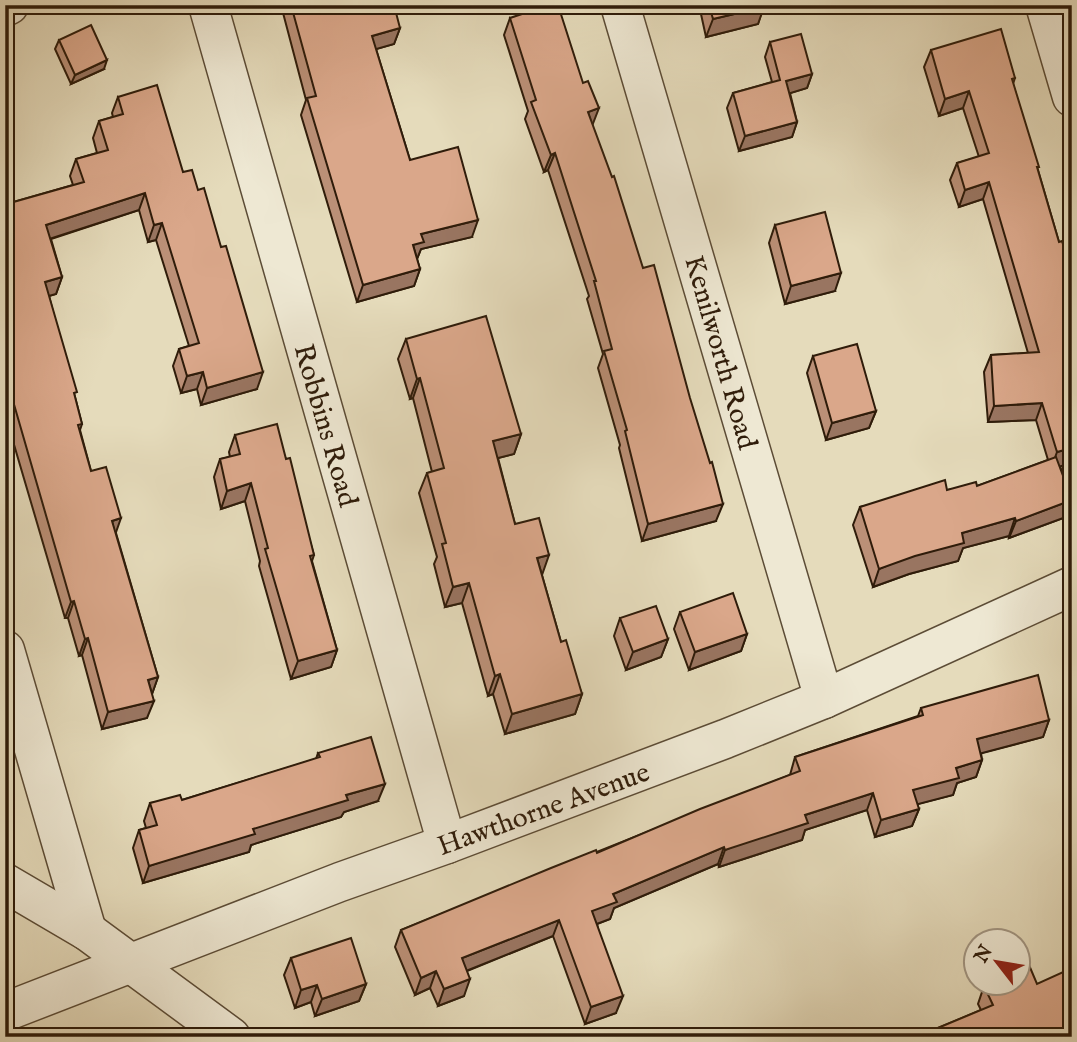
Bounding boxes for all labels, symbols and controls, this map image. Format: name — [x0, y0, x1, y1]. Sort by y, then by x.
street label: Kenilworth Road — [675, 252, 764, 454]
street label: Robbins Road — [285, 340, 365, 511]
street label: Hawthorne Avenue — [433, 756, 655, 865]
north arrow — [962, 926, 1032, 996]
text: N — [969, 941, 999, 968]

